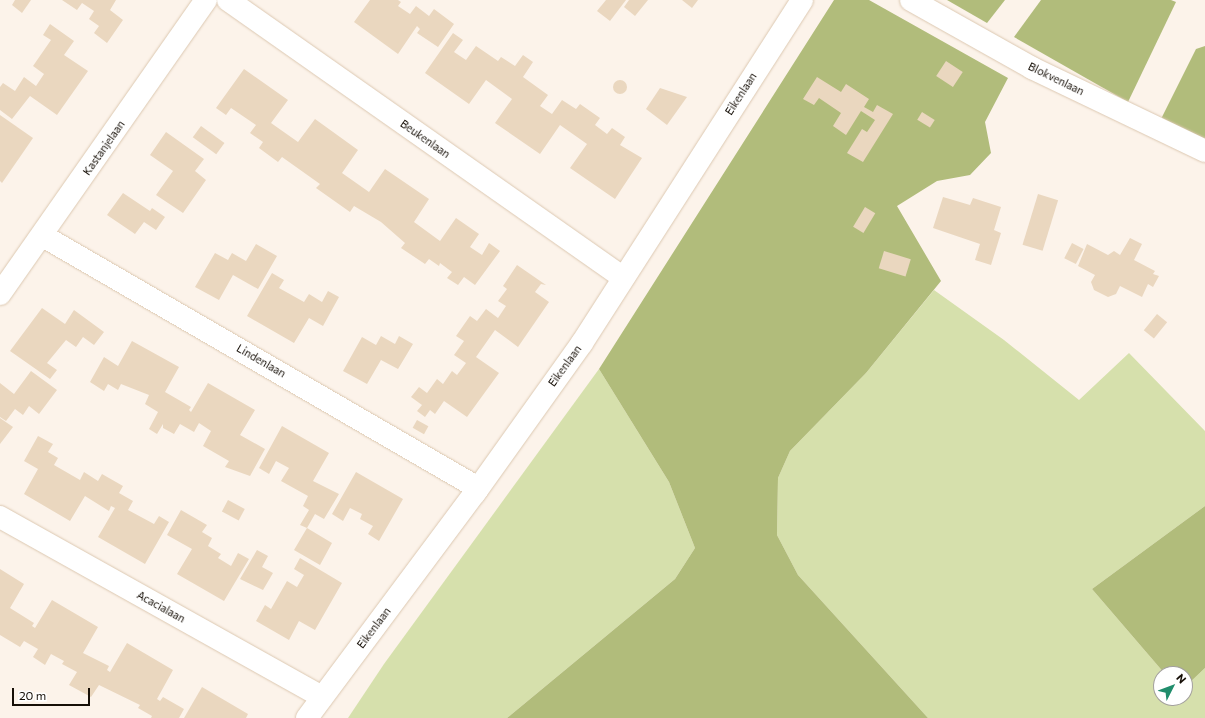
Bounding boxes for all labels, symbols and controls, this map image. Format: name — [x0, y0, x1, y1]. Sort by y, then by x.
street label: Blokvenlaan — [1026, 60, 1086, 98]
street label: Eikenlaan — [722, 70, 760, 118]
street label: Beukenlaan — [398, 117, 452, 161]
street label: Kastanjelaan — [80, 118, 128, 178]
street label: Lindenlaan — [234, 342, 288, 380]
street label: Eikenlaan — [546, 343, 584, 389]
street label: Acacialaan — [135, 588, 187, 626]
street label: Eikenlaan — [354, 605, 394, 651]
north arrow — [1153, 666, 1193, 706]
text: N — [1174, 671, 1189, 686]
scale bar — [14, 680, 92, 706]
text: 20 m — [19, 688, 46, 702]

